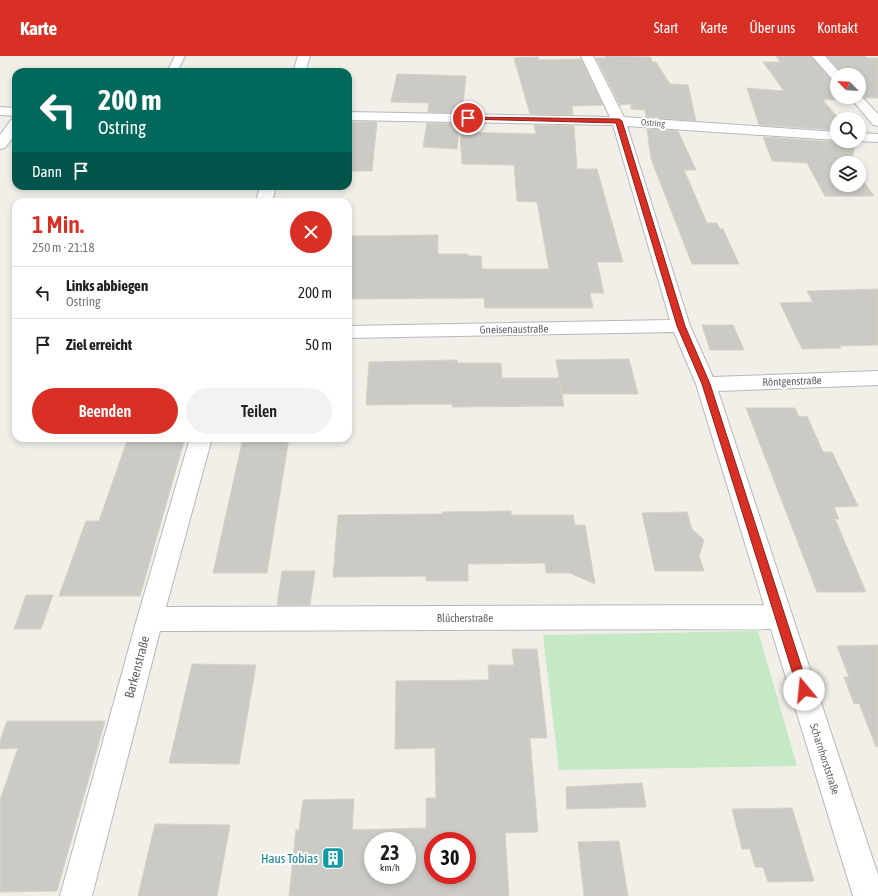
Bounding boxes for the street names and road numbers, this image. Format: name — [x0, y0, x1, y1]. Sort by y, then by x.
street label: Ostring — [641, 117, 665, 129]
street label: Gneisenaustraße — [480, 322, 548, 336]
street label: Röntgenstraße — [762, 374, 822, 388]
street label: Blücherstraße — [437, 612, 493, 624]
street label: Barkenstraße — [122, 634, 153, 700]
street label: Scharnhorststraße — [808, 722, 842, 796]

